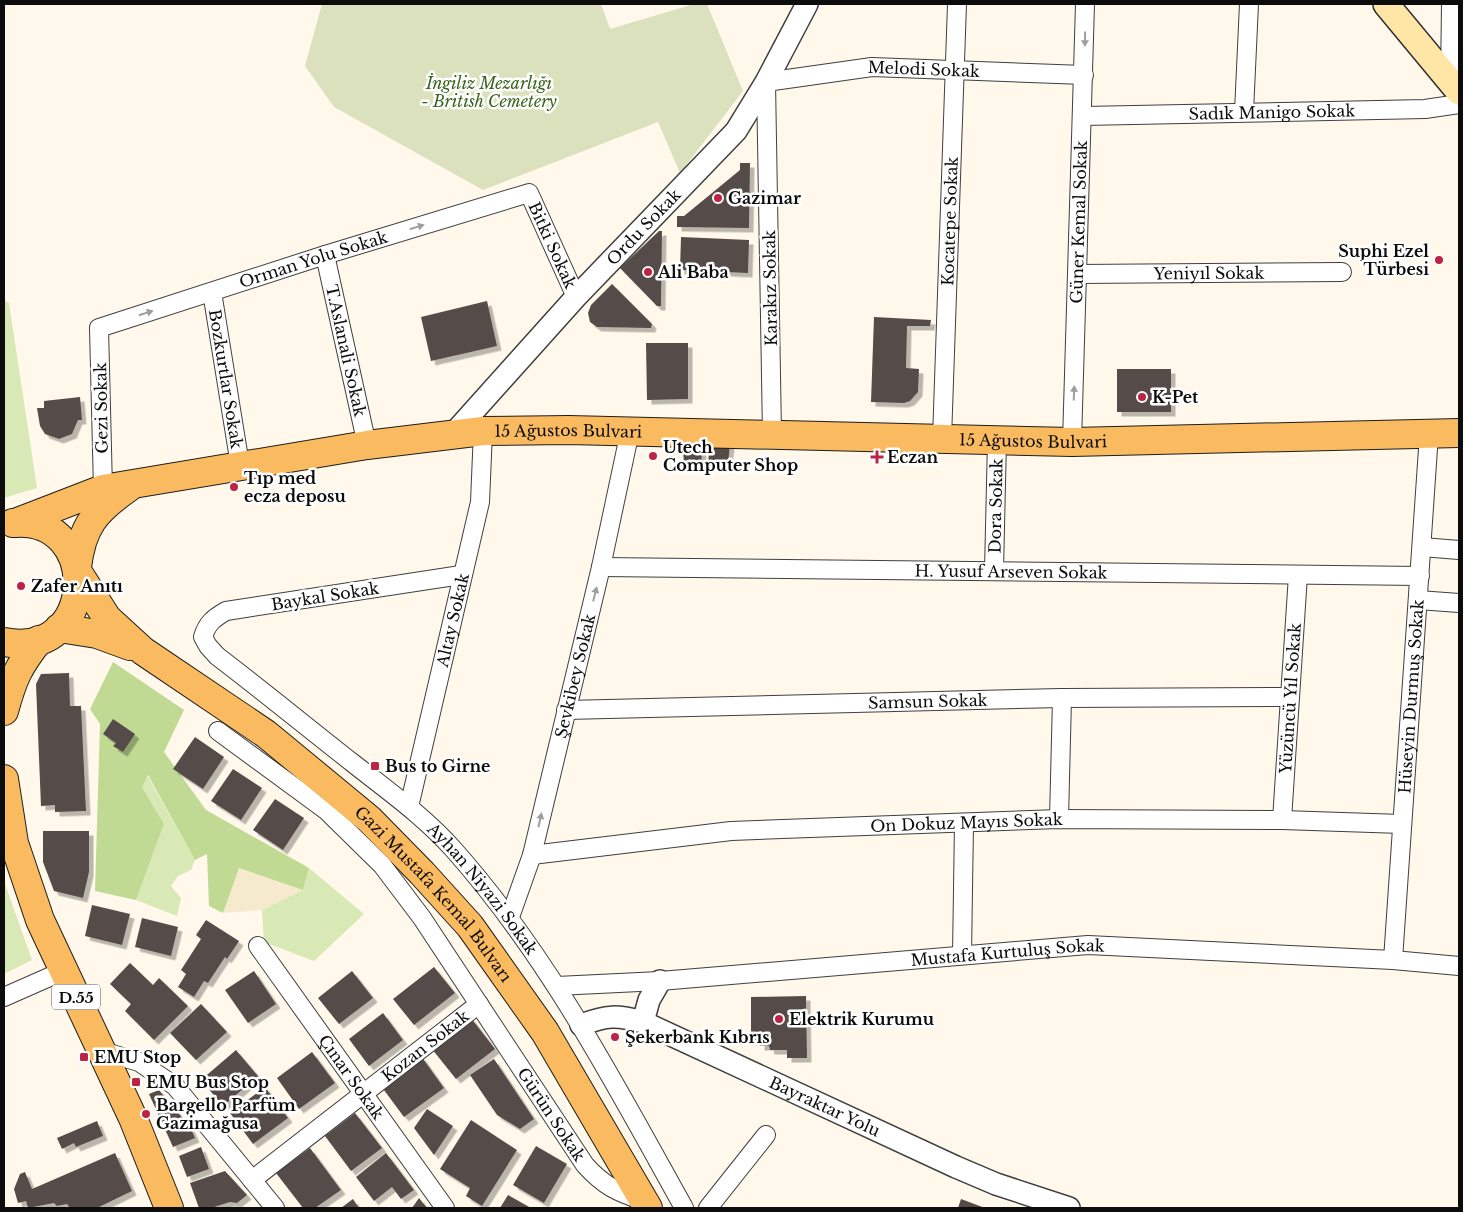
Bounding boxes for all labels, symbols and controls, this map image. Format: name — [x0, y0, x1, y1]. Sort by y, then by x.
one-way arrow — [1081, 32, 1089, 48]
street label: Melodi Sokak — [867, 57, 980, 81]
park label: İngiliz Mezarlığı - British Cemetery — [421, 72, 558, 111]
street label: Sadık Manigo Sokak — [1189, 100, 1356, 124]
street label: Güner Kemal Sokak — [1066, 140, 1091, 304]
street label: Kocatepe Sokak — [937, 156, 962, 286]
street label: Ordu Sokak — [602, 185, 685, 269]
place label: Gazimar — [728, 188, 801, 208]
marker: Gazimar — [712, 192, 724, 204]
street label: Bitki Sokak — [524, 199, 581, 292]
one-way arrow — [410, 222, 425, 230]
street label: Orman Yolu Sokak — [237, 227, 390, 292]
street label: Karakız Sokak — [759, 230, 781, 346]
place label: Suphi Ezel Türbesi — [1338, 241, 1429, 279]
marker: Suphi Ezel Türbesi — [1433, 254, 1445, 266]
place label: Ali Baba — [657, 262, 729, 282]
street label: Yeniyıl Sokak — [1153, 263, 1265, 283]
marker: Ali Baba — [642, 266, 654, 278]
street label: T.Aslanali Sokak — [322, 283, 370, 419]
street label: Bozkurtlar Sokak — [205, 308, 247, 450]
one-way arrow — [138, 309, 153, 317]
street label: Gezi Sokak — [90, 362, 112, 454]
one-way arrow — [1070, 385, 1078, 401]
place label: K-Pet — [1152, 387, 1199, 407]
marker: K-Pet — [1136, 391, 1148, 403]
street label: 15 Ağustos Bulvari — [494, 420, 643, 442]
street label: 15 Ağustos Bulvari — [959, 429, 1108, 452]
place label: Utech Computer Shop — [663, 437, 798, 475]
place label: Eczan — [887, 447, 939, 467]
marker: Utech Computer Shop — [647, 450, 659, 462]
marker: Eczan — [871, 451, 883, 463]
street label: Dora Sokak — [984, 458, 1007, 554]
place label: Tıp med ecza deposu — [244, 468, 347, 506]
marker: Tıp med ecza deposu — [228, 481, 240, 493]
street label: H. Yusuf Arseven Sokak — [914, 560, 1108, 583]
street label: Altay Sokak — [432, 571, 473, 670]
place label: Zafer Anıtı — [31, 576, 123, 596]
street label: Baykal Sokak — [270, 578, 380, 614]
marker: Zafer Anıtı — [15, 580, 27, 592]
one-way arrow — [591, 587, 599, 602]
street label: Hüseyin Durmuş Sokak — [1394, 599, 1428, 794]
street label: Şevkibey Sokak — [550, 611, 600, 740]
street label: Yüzüncü Yıl Sokak — [1275, 622, 1305, 775]
street label: Samsun Sokak — [868, 690, 988, 713]
place label: Bus to Girne — [385, 756, 490, 776]
marker: Bus to Girne — [369, 760, 381, 772]
street label: Gazi Mustafa Kemal Bulvarı — [351, 802, 517, 986]
street label: On Dokuz Mayıs Sokak — [870, 809, 1063, 836]
one-way arrow — [536, 813, 544, 828]
street label: Ayhan Niyazi Sokak — [423, 818, 542, 959]
street label: Mustafa Kurtuluş Sokak — [910, 935, 1105, 970]
road number: D.55 — [52, 984, 100, 1010]
street label: Kozan Sokak — [377, 1006, 473, 1086]
place label: Elektrik Kurumu — [789, 1009, 935, 1029]
marker: Elektrik Kurumu — [773, 1013, 785, 1025]
place label: Şekerbank Kıbrıs — [625, 1027, 770, 1047]
street label: Çınar Sokak — [315, 1031, 389, 1123]
marker: Şekerbank Kıbrıs — [609, 1031, 621, 1043]
place label: EMU Stop — [94, 1047, 181, 1067]
marker: EMU Stop — [78, 1051, 90, 1063]
street label: Gürün Sokak — [514, 1064, 590, 1165]
place label: EMU Bus Stop — [146, 1072, 269, 1092]
street label: Bayraktar Yolu — [766, 1072, 884, 1141]
marker: EMU Bus Stop — [130, 1076, 142, 1088]
place label: Bargello Parfüm Gazimağusa — [156, 1095, 296, 1133]
marker: Bargello Parfüm Gazimağusa — [140, 1108, 152, 1120]

